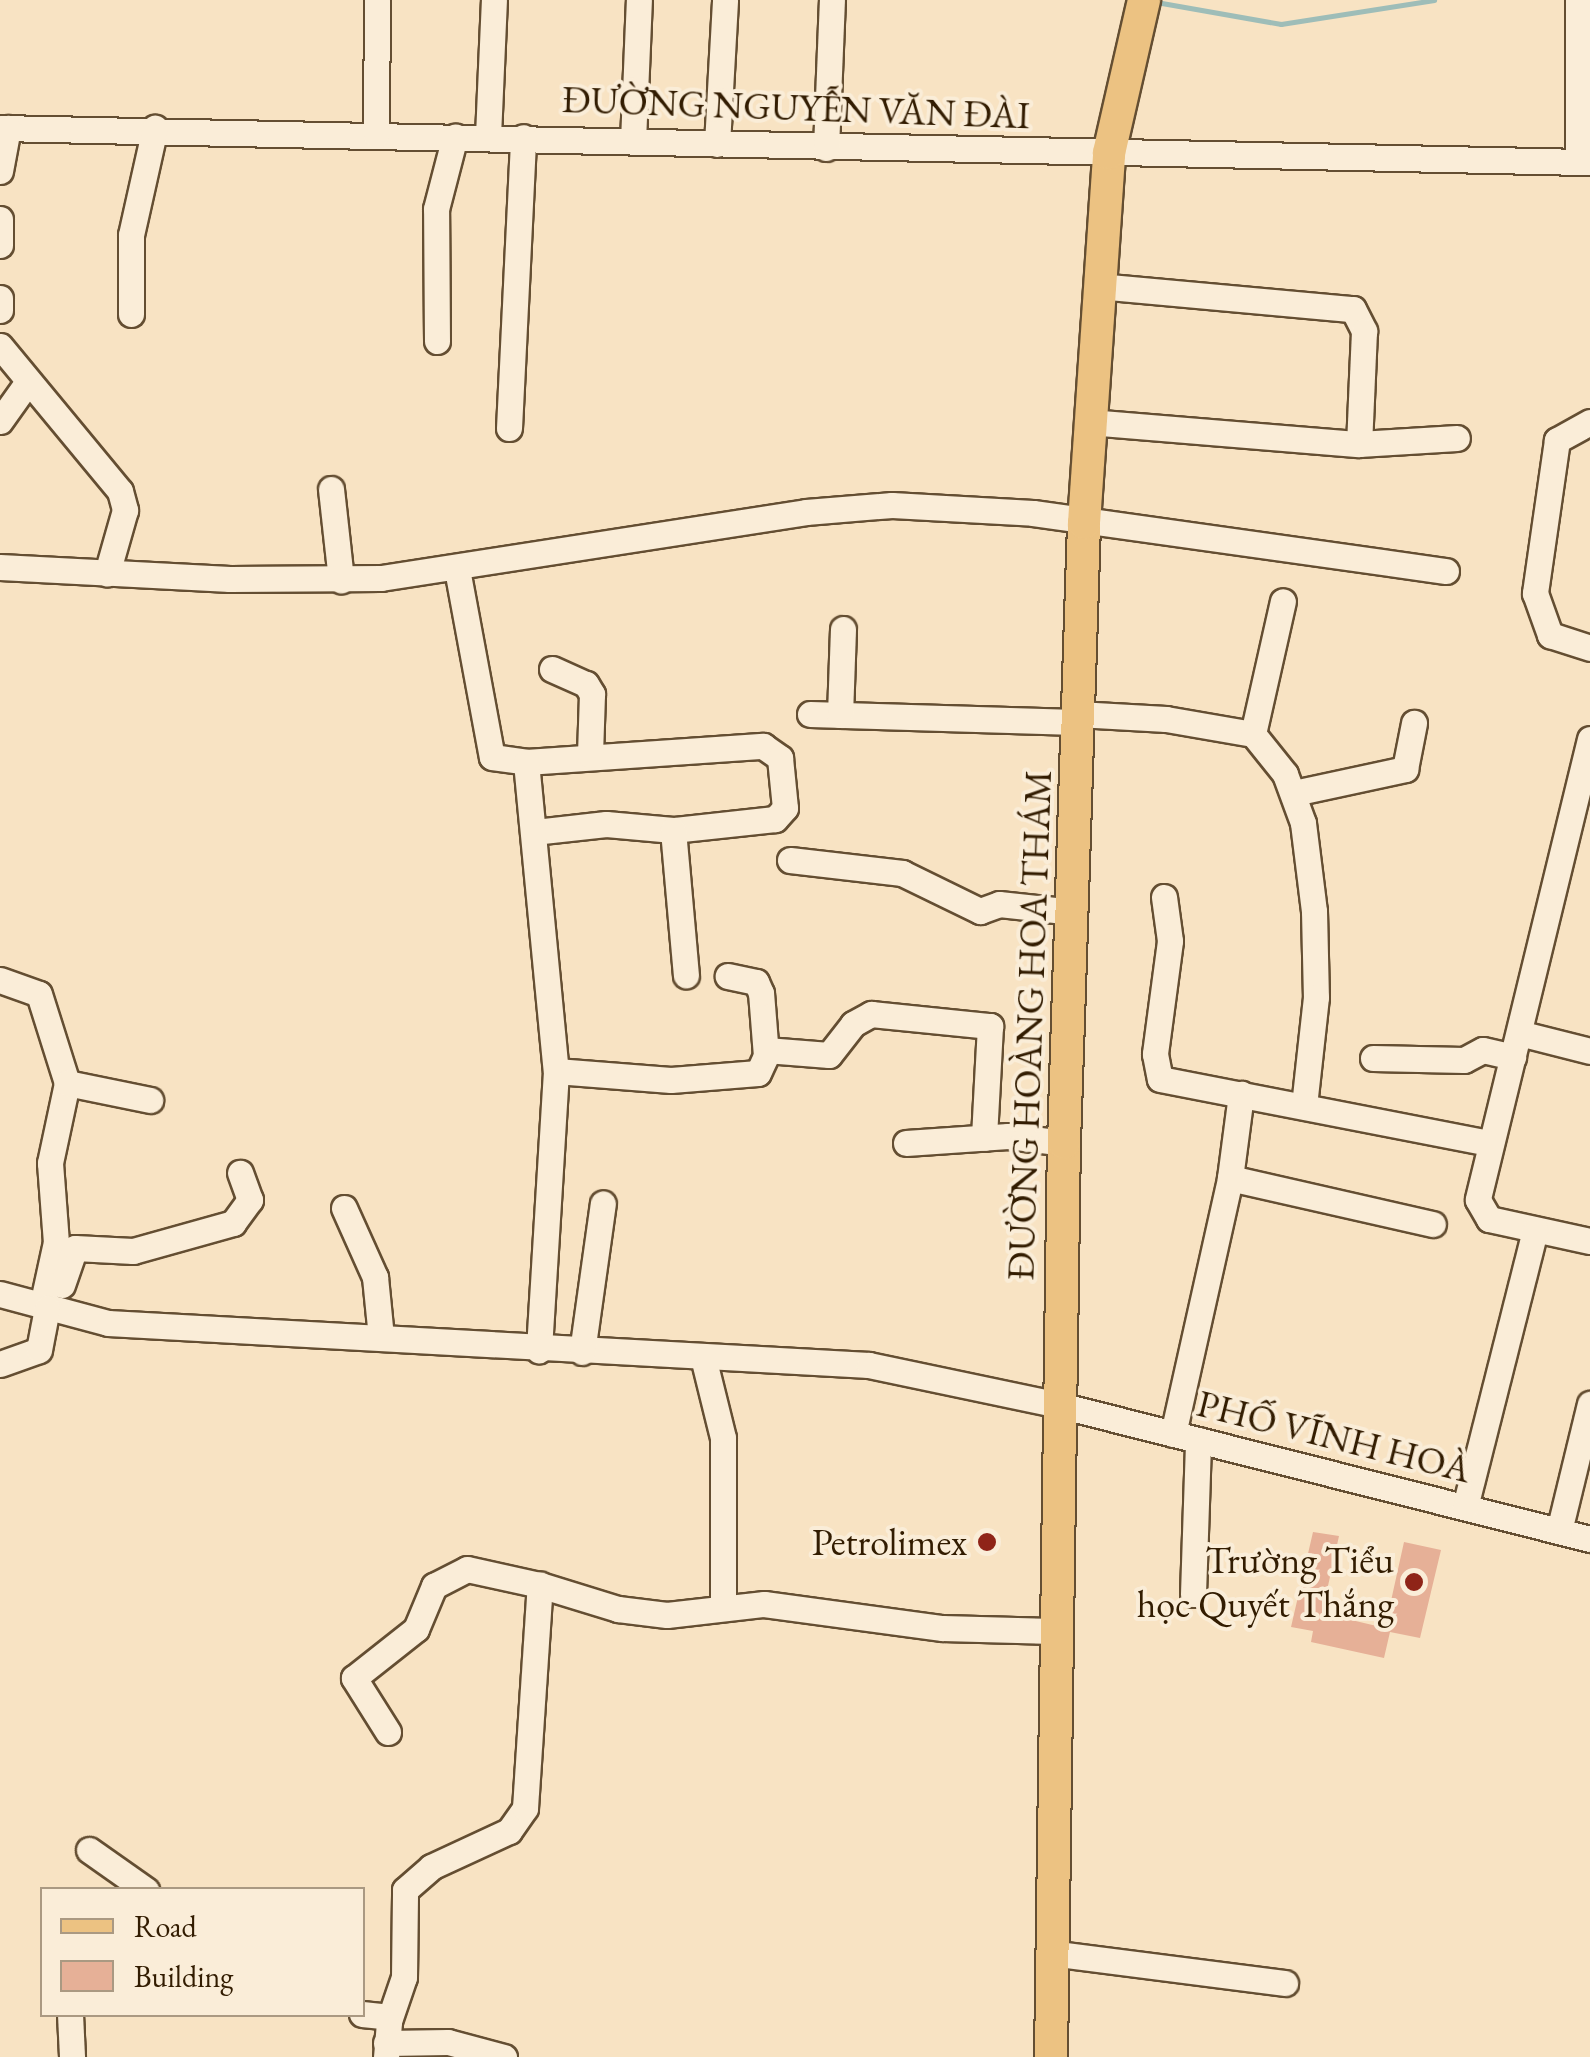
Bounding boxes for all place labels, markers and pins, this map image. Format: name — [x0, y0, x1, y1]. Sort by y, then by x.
place label: Petrolimex — [812, 1519, 967, 1565]
marker: Petrolimex — [976, 1531, 998, 1553]
place label: Trường Tiểu học Quyết Thắng — [1137, 1537, 1394, 1626]
marker: Trường Tiểu học Quyết Thắng — [1403, 1571, 1425, 1593]

